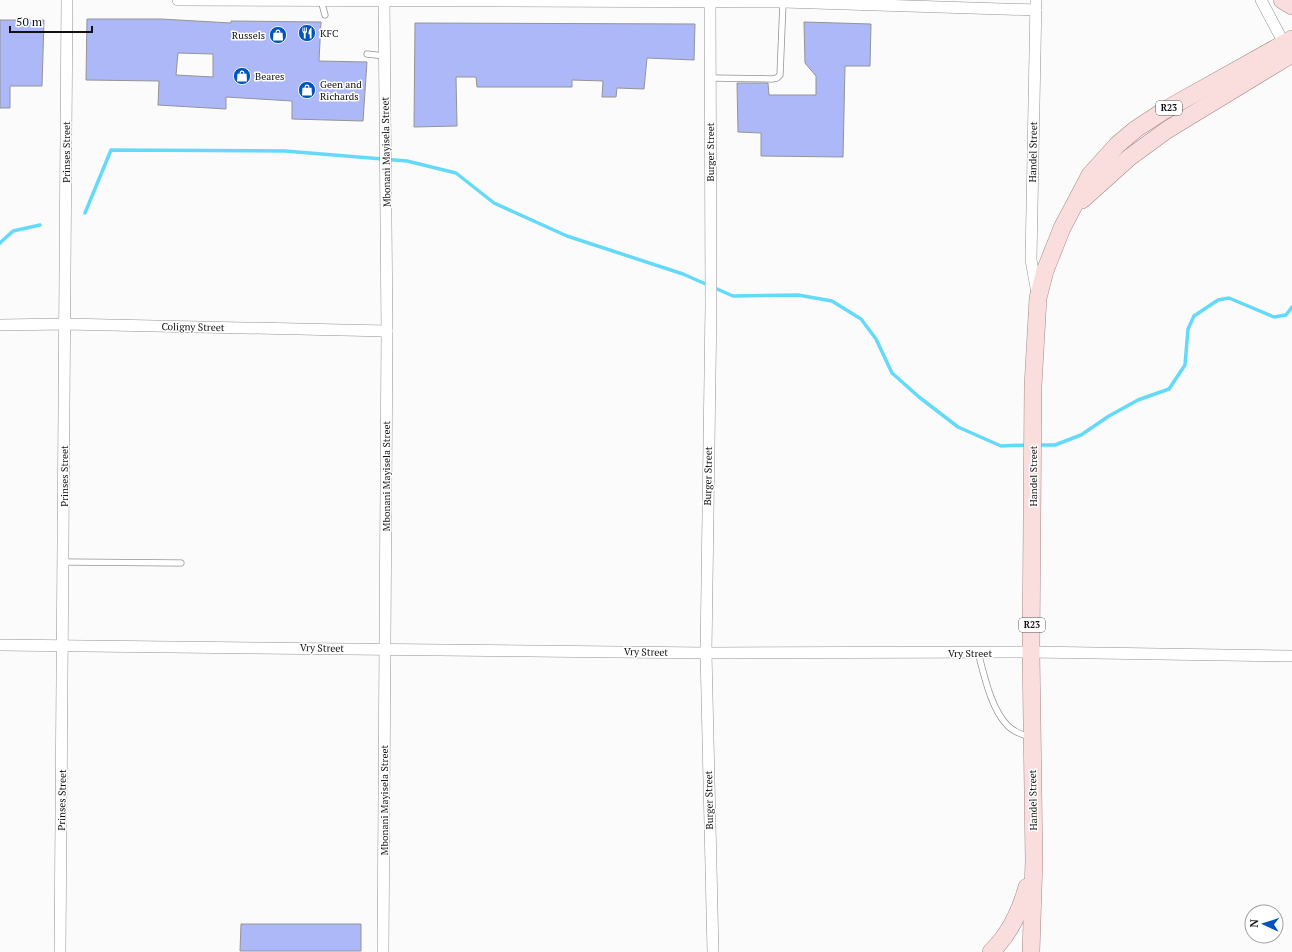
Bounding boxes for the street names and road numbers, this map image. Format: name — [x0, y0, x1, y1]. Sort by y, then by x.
street label: Mbonani Mayisela Street — [379, 96, 393, 207]
road number: R23 — [1156, 101, 1182, 115]
street label: Prinses Street — [60, 121, 73, 183]
street label: Handel Street — [1026, 121, 1040, 183]
street label: Burger Street — [704, 122, 717, 181]
street label: Coligny Street — [161, 320, 225, 334]
street label: Mbonani Mayisela Street — [380, 421, 393, 531]
street label: Prinses Street — [58, 445, 71, 507]
street label: Handel Street — [1027, 445, 1040, 506]
street label: Burger Street — [701, 446, 715, 506]
road number: R23 — [1019, 618, 1045, 632]
street label: Vry Street — [300, 641, 344, 655]
street label: Vry Street — [624, 645, 668, 659]
street label: Vry Street — [948, 647, 992, 660]
street label: Mbonani Mayisela Street — [378, 745, 391, 855]
street label: Prinses Street — [55, 769, 69, 831]
street label: Handel Street — [1026, 769, 1040, 831]
street label: Burger Street — [702, 770, 716, 830]

